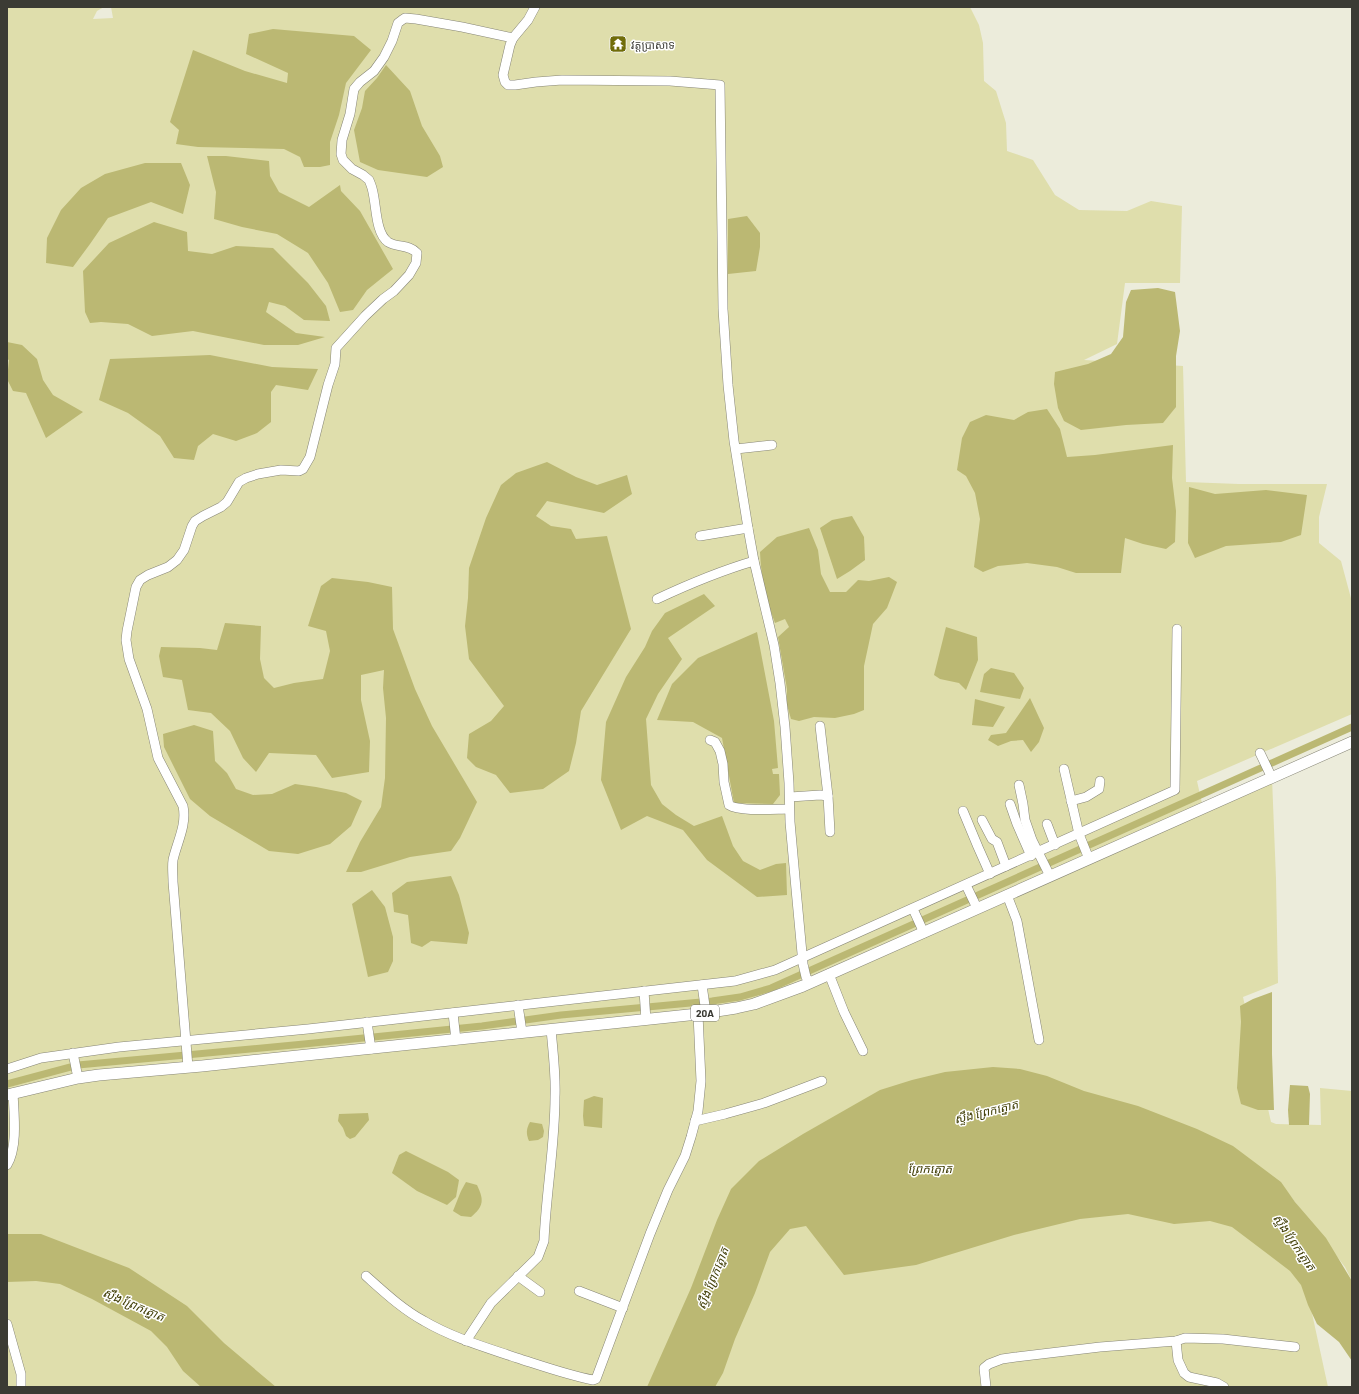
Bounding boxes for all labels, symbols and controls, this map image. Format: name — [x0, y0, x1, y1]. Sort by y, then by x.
temple icon: វត្តប្រាសាទ — [608, 34, 628, 54]
place label: វត្តប្រាសាទ — [631, 38, 675, 52]
road number: 20A — [691, 1005, 719, 1021]
water label: ស្ទឹង ព្រែកត្នោត — [953, 1096, 1021, 1127]
water label: ព្រែកត្នោត — [908, 1161, 954, 1176]
water label: ស្ទឹង ព្រែកត្នោត — [1270, 1211, 1320, 1275]
water label: ស្ទឹង ព្រែកត្នោត — [693, 1244, 732, 1311]
water label: ស្ទឹង ព្រែកត្នោត — [101, 1285, 168, 1325]

